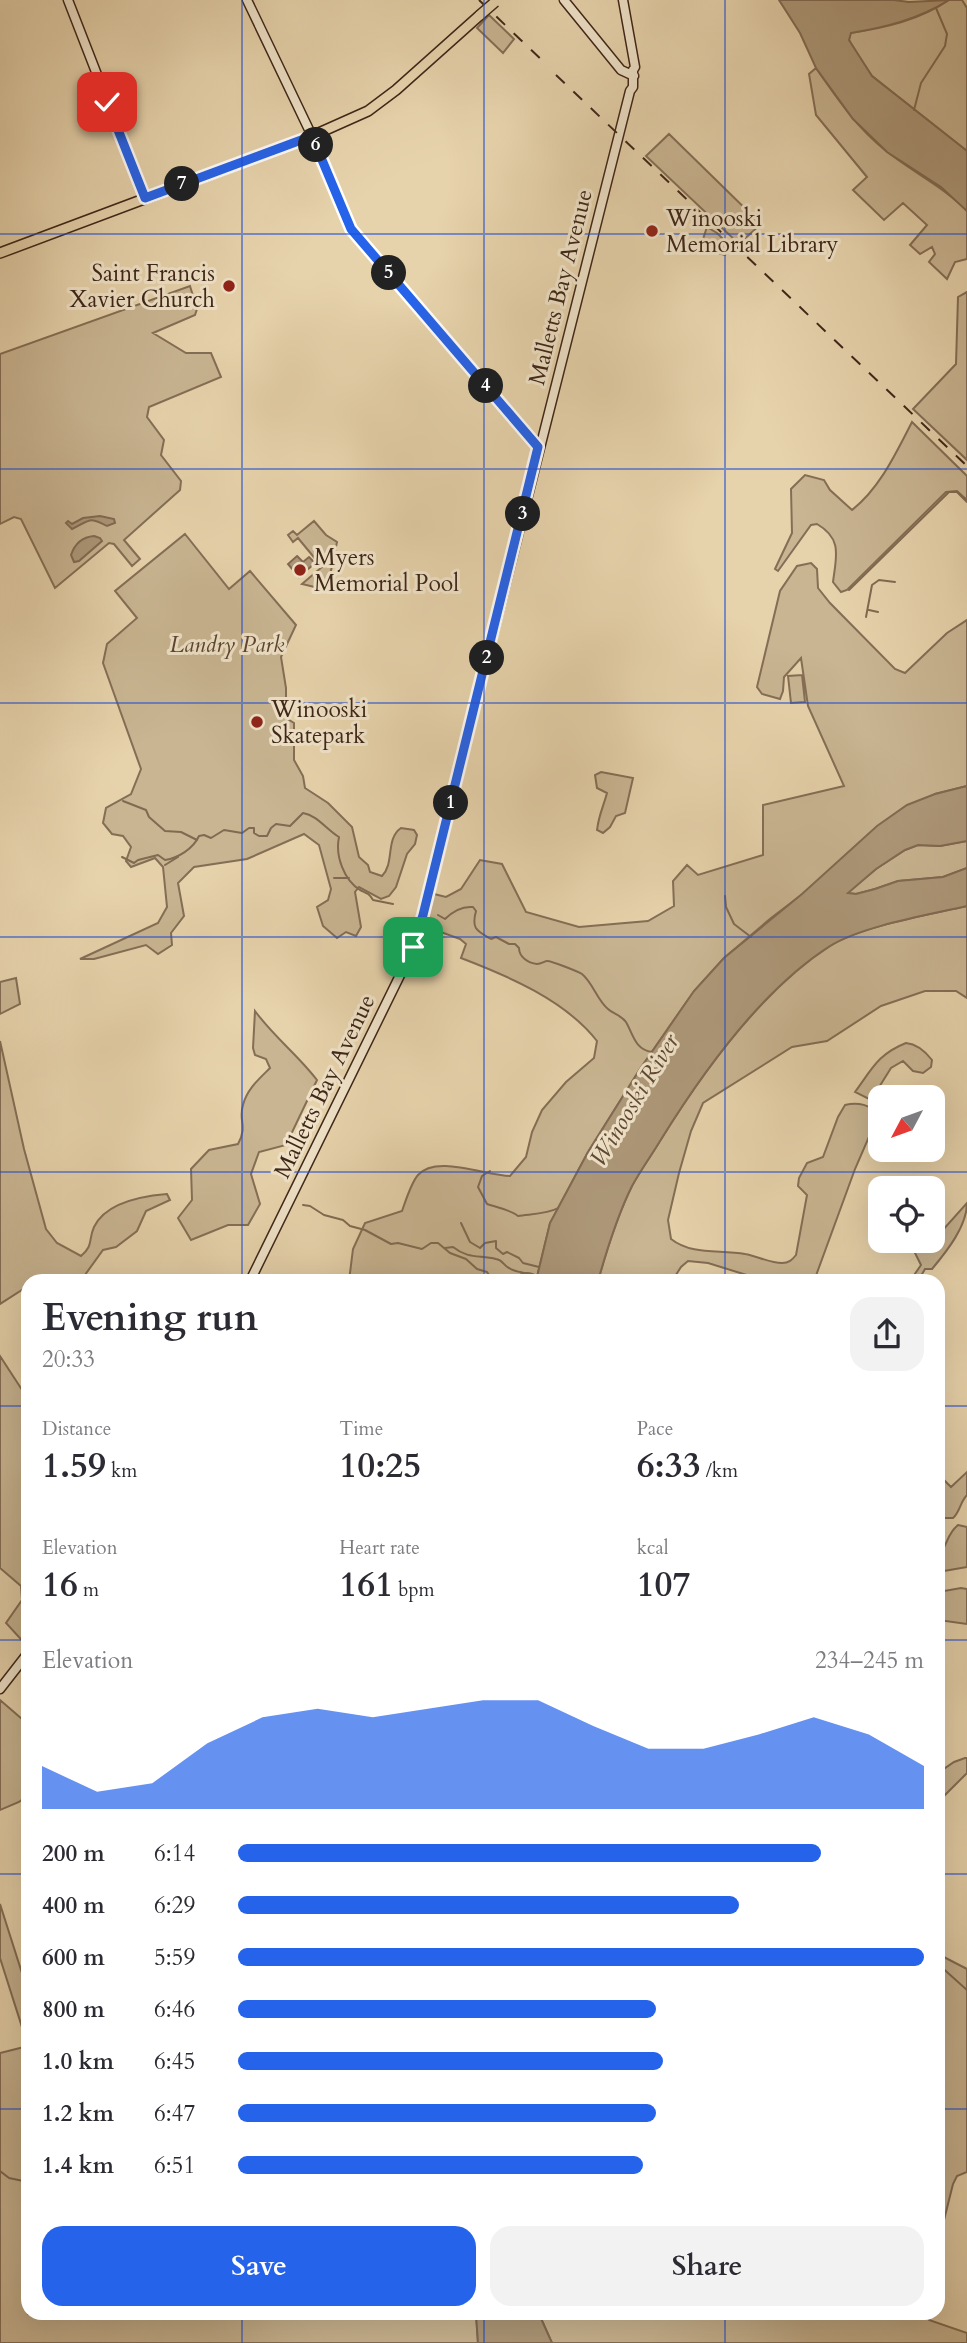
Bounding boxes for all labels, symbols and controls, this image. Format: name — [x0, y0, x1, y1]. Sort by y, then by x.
pin — [77, 72, 137, 132]
icon: check — [88, 83, 126, 121]
pin: 6 — [298, 128, 334, 162]
text: 6 — [311, 131, 320, 157]
pin: 7 — [164, 166, 200, 202]
text: 7 — [177, 170, 186, 196]
street label: Malletts Bay Avenue — [521, 186, 600, 388]
place label: Winooski Memorial Library — [665, 203, 838, 260]
marker: Winooski Memorial Library — [644, 223, 660, 239]
pin: 5 — [372, 256, 406, 290]
place label: Saint Francis Xavier Church — [70, 258, 215, 315]
text: 5 — [384, 259, 393, 285]
marker: Saint Francis Xavier Church — [221, 278, 237, 294]
pin: 4 — [468, 368, 504, 404]
text: 4 — [481, 372, 490, 398]
pin: 3 — [505, 496, 540, 532]
text: 3 — [518, 500, 527, 526]
place label: Myers Memorial Pool — [314, 542, 459, 599]
marker: Myers Memorial Pool — [292, 562, 308, 578]
park label: Landry Park — [170, 629, 285, 660]
pin: 2 — [470, 640, 504, 676]
text: 2 — [482, 644, 491, 670]
place label: Winooski Skatepark — [270, 694, 367, 751]
marker: Winooski Skatepark — [249, 714, 265, 730]
pin: 1 — [434, 786, 468, 820]
text: 1 — [446, 789, 455, 815]
pin — [383, 917, 443, 977]
icon: arrive — [394, 928, 432, 966]
street label: Malletts Bay Avenue — [267, 989, 382, 1183]
water label: Winooski River — [582, 1027, 688, 1173]
north arrow — [868, 1085, 945, 1162]
map controls — [868, 1085, 945, 1253]
button: locate — [868, 1176, 945, 1253]
text: Evening run — [42, 1292, 258, 1344]
button: share — [850, 1297, 924, 1371]
text: 20:33 — [42, 1344, 95, 1375]
text: Distance — [42, 1416, 111, 1442]
text: Time — [339, 1416, 383, 1442]
text: Pace — [637, 1416, 673, 1442]
text: 1.59 — [42, 1442, 106, 1490]
text: 10:25 — [339, 1442, 421, 1490]
text: 6:33 — [637, 1442, 701, 1490]
text: km — [106, 1458, 137, 1484]
text: /km — [701, 1458, 738, 1484]
text: Elevation — [42, 1535, 117, 1561]
text: Heart rate — [339, 1535, 420, 1561]
text: kcal — [637, 1535, 669, 1561]
text: 16 — [42, 1561, 78, 1609]
text: 161 — [339, 1561, 393, 1609]
text: 107 — [637, 1561, 690, 1609]
text: m — [78, 1577, 99, 1603]
text: bpm — [393, 1577, 435, 1603]
text: Elevation — [42, 1645, 133, 1676]
text: 234–245 m — [815, 1645, 924, 1676]
text: 200 m — [42, 1838, 105, 1869]
text: 6:14 — [154, 1838, 195, 1869]
text: 400 m — [42, 1890, 105, 1921]
text: 6:29 — [154, 1890, 195, 1921]
text: 600 m — [42, 1942, 105, 1973]
text: 5:59 — [154, 1942, 195, 1973]
text: 800 m — [42, 1994, 105, 2025]
text: 6:46 — [154, 1994, 195, 2025]
text: 1.0 km — [42, 2046, 114, 2077]
text: 6:45 — [154, 2046, 195, 2077]
text: 1.2 km — [42, 2098, 114, 2129]
text: 6:47 — [154, 2098, 195, 2129]
text: 1.4 km — [42, 2150, 114, 2181]
text: 6:51 — [154, 2150, 195, 2181]
button: Save — [42, 2226, 476, 2306]
button: Share — [490, 2226, 924, 2306]

